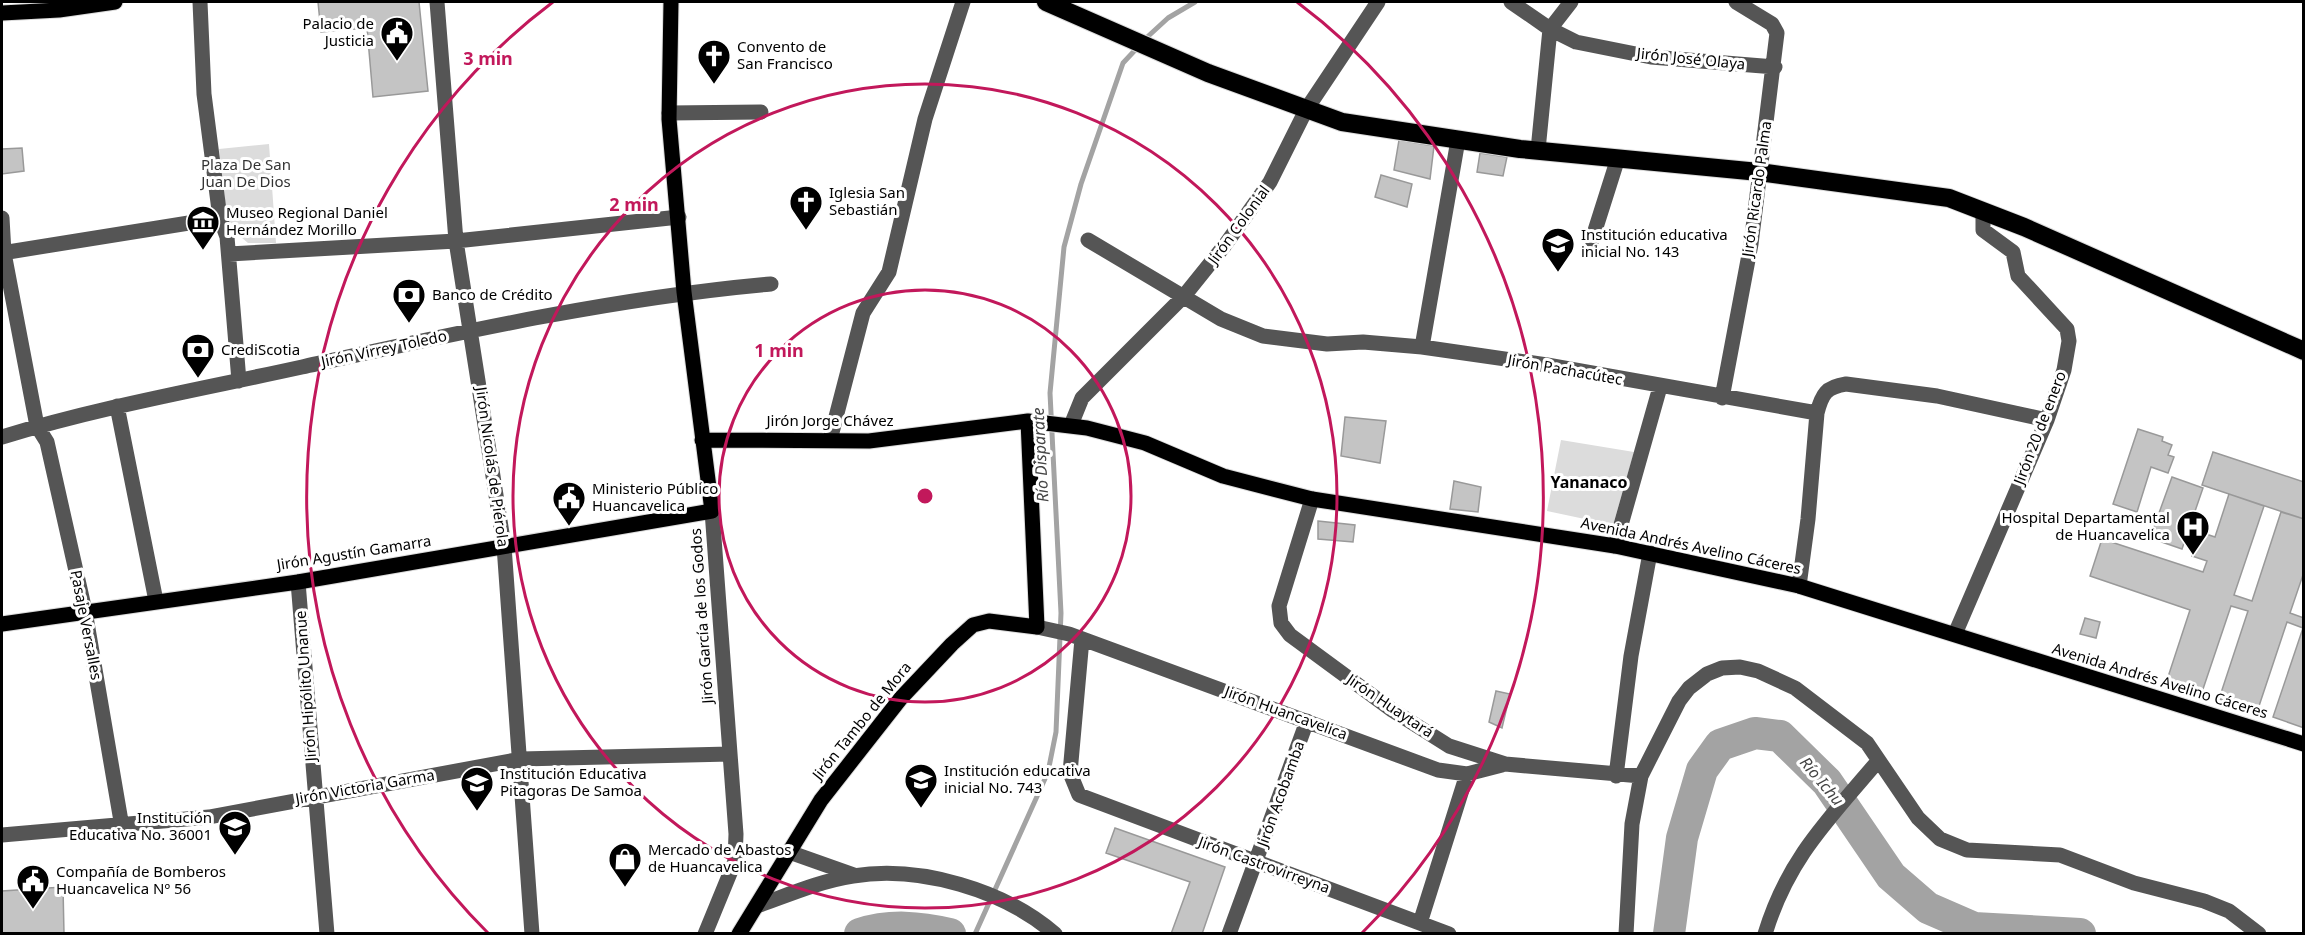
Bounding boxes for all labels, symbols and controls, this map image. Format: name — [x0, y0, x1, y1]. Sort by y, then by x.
place label: Palacio de Justicia — [302, 13, 374, 50]
public building icon: Palacio de Justicia — [379, 15, 415, 62]
place label: Convento de San Francisco — [737, 36, 833, 73]
church icon: Convento de San Francisco — [696, 38, 732, 85]
street label: Jirón José Olaya — [1634, 42, 1746, 74]
text: 3 min — [463, 46, 513, 70]
street label: Jirón Ricardo Palma — [1736, 120, 1775, 260]
park label: Plaza De San Juan De Dios — [199, 154, 291, 191]
street label: Jirón Colonial — [1202, 181, 1274, 270]
place label: Iglesia San Sebastián — [829, 182, 905, 219]
church icon: Iglesia San Sebastián — [788, 184, 824, 231]
text: 2 min — [609, 192, 659, 216]
place label: Museo Regional Daniel Hernández Morillo — [226, 202, 388, 239]
museum icon: Museo Regional Daniel Hernández Morillo — [185, 204, 221, 251]
place label: Institución educativa inicial No. 143 — [1581, 224, 1728, 261]
school or university icon: Institución educativa inicial No. 143 — [1540, 226, 1576, 273]
bank icon: Banco de Crédito — [391, 277, 427, 324]
place label: Banco de Crédito — [432, 284, 553, 304]
street label: Jirón Virrey Toledo — [317, 325, 448, 372]
bank icon: CrediScotia — [180, 332, 216, 379]
text: 1 min — [754, 338, 804, 362]
place label: CrediScotia — [221, 339, 300, 359]
street label: Jirón Pachacútec — [1504, 349, 1624, 389]
street label: Jirón 20 de enero — [2008, 368, 2070, 489]
street label: Jirón Nicolás de Piérola — [472, 384, 514, 548]
water label: Río Disparate — [1027, 407, 1053, 503]
street label: Jirón Jorge Chávez — [764, 410, 894, 430]
district label: Yananaco — [1550, 471, 1628, 493]
place label: Ministerio Público Huancavelica — [592, 478, 718, 515]
public building icon: Ministerio Público Huancavelica — [551, 480, 587, 527]
centre of rings — [915, 486, 935, 506]
place label: Hospital Departamental de Huancavelica — [2001, 507, 2170, 544]
hospital icon: Hospital Departamental de Huancavelica — [2175, 509, 2211, 556]
street label: Avenida Andrés Avelino Cáceres — [1579, 512, 1803, 578]
street label: Jirón García de los Godos — [685, 528, 717, 706]
street label: Jirón Agustín Gamarra — [273, 530, 433, 574]
street label: Pasaje Versalles — [67, 568, 107, 682]
street label: Jirón Hipólito Unanue — [290, 610, 320, 764]
street label: Avenida Andrés Avelino Cáceres — [2050, 638, 2271, 722]
street label: Jirón Tambo de Mora — [806, 657, 915, 785]
street label: Jirón Huaytará — [1342, 668, 1438, 742]
street label: Jirón Huancavelica — [1220, 680, 1350, 744]
street label: Jirón Acobamba — [1251, 738, 1308, 851]
water label: Río Ichu — [1795, 752, 1849, 810]
place label: Institución educativa inicial No. 743 — [944, 760, 1091, 797]
school or university icon: Institución educativa inicial No. 743 — [903, 762, 939, 809]
place label: Institución Educativa Pitagoras De Samoa — [500, 763, 647, 800]
street label: Jirón Victoria Garma — [292, 764, 436, 808]
school or university icon: Institución Educativa Pitagoras De Samoa — [459, 765, 495, 812]
place label: Institución Educativa No. 36001 — [69, 807, 212, 844]
school or university icon: Institución Educativa No. 36001 — [217, 809, 253, 856]
street label: Jirón Castrovirreyna — [1194, 830, 1333, 897]
place label: Mercado de Abastos de Huancavelica — [648, 839, 791, 876]
shop icon: Mercado de Abastos de Huancavelica — [607, 841, 643, 888]
place label: Compañía de Bomberos Huancavelica Nº 56 — [56, 861, 226, 898]
public building icon: Compañía de Bomberos Huancavelica Nº 56 — [15, 863, 51, 910]

